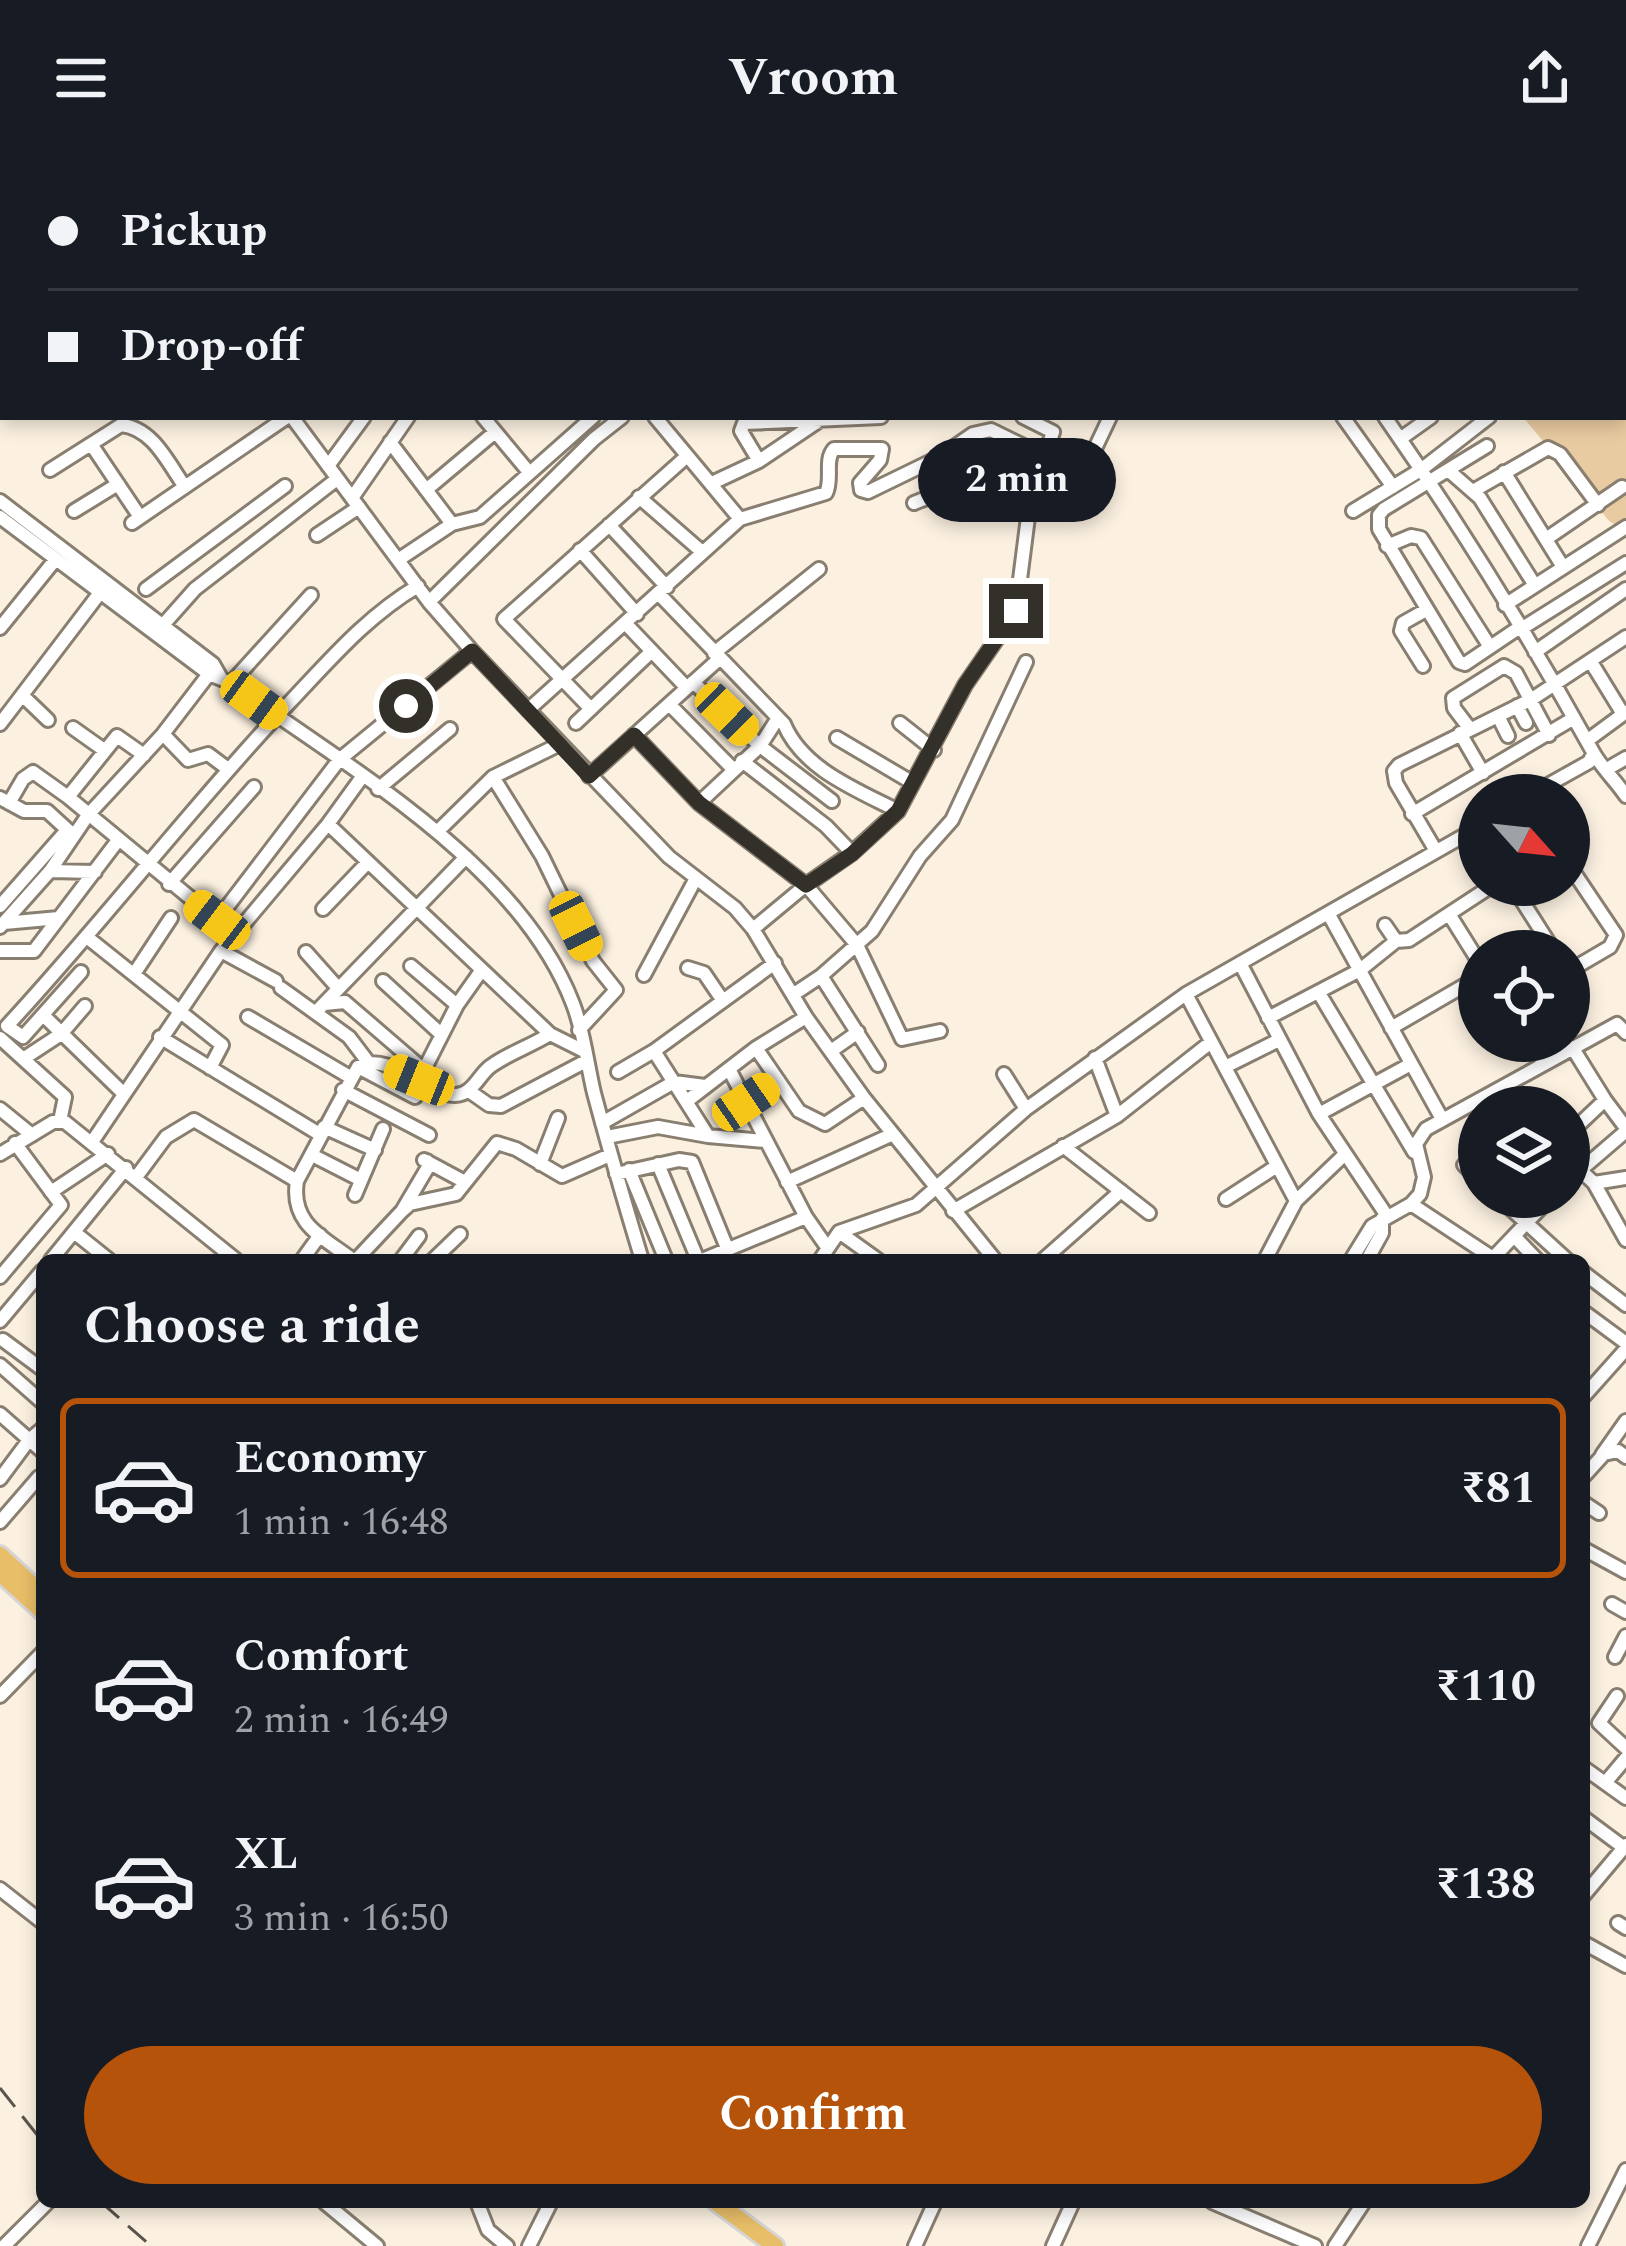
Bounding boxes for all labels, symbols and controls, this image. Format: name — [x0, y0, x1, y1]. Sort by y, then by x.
text: Vroom — [727, 37, 899, 119]
icon: menu — [48, 45, 114, 111]
icon: share — [1512, 45, 1578, 111]
text: Pickup — [120, 197, 267, 266]
text: Drop-off — [120, 312, 302, 381]
callout: 2 min — [917, 437, 1115, 521]
text: 2 min — [965, 450, 1069, 509]
route end — [989, 584, 1043, 638]
car — [214, 664, 294, 736]
car — [689, 676, 765, 752]
route start — [379, 679, 433, 733]
north arrow — [1458, 774, 1590, 906]
map controls — [1458, 774, 1590, 1218]
car — [177, 884, 257, 956]
car — [544, 886, 608, 966]
button: locate — [1458, 930, 1590, 1062]
car — [379, 1050, 459, 1110]
car — [706, 1067, 786, 1137]
button: layers — [1458, 1086, 1590, 1218]
text: Choose a ride — [84, 1285, 420, 1367]
text: Economy — [234, 1424, 425, 1493]
icon: car — [90, 1434, 198, 1542]
text: ₹81 — [1460, 1454, 1536, 1523]
text: 1 min · 16:48 — [234, 1493, 449, 1552]
text: Comfort — [234, 1622, 409, 1691]
icon: car — [90, 1632, 198, 1740]
text: ₹110 — [1435, 1652, 1536, 1721]
text: 2 min · 16:49 — [234, 1691, 449, 1750]
text: XL — [234, 1820, 298, 1889]
icon: car — [90, 1830, 198, 1938]
text: ₹138 — [1435, 1850, 1536, 1919]
text: 3 min · 16:50 — [234, 1889, 449, 1948]
button: Confirm — [84, 2046, 1542, 2184]

